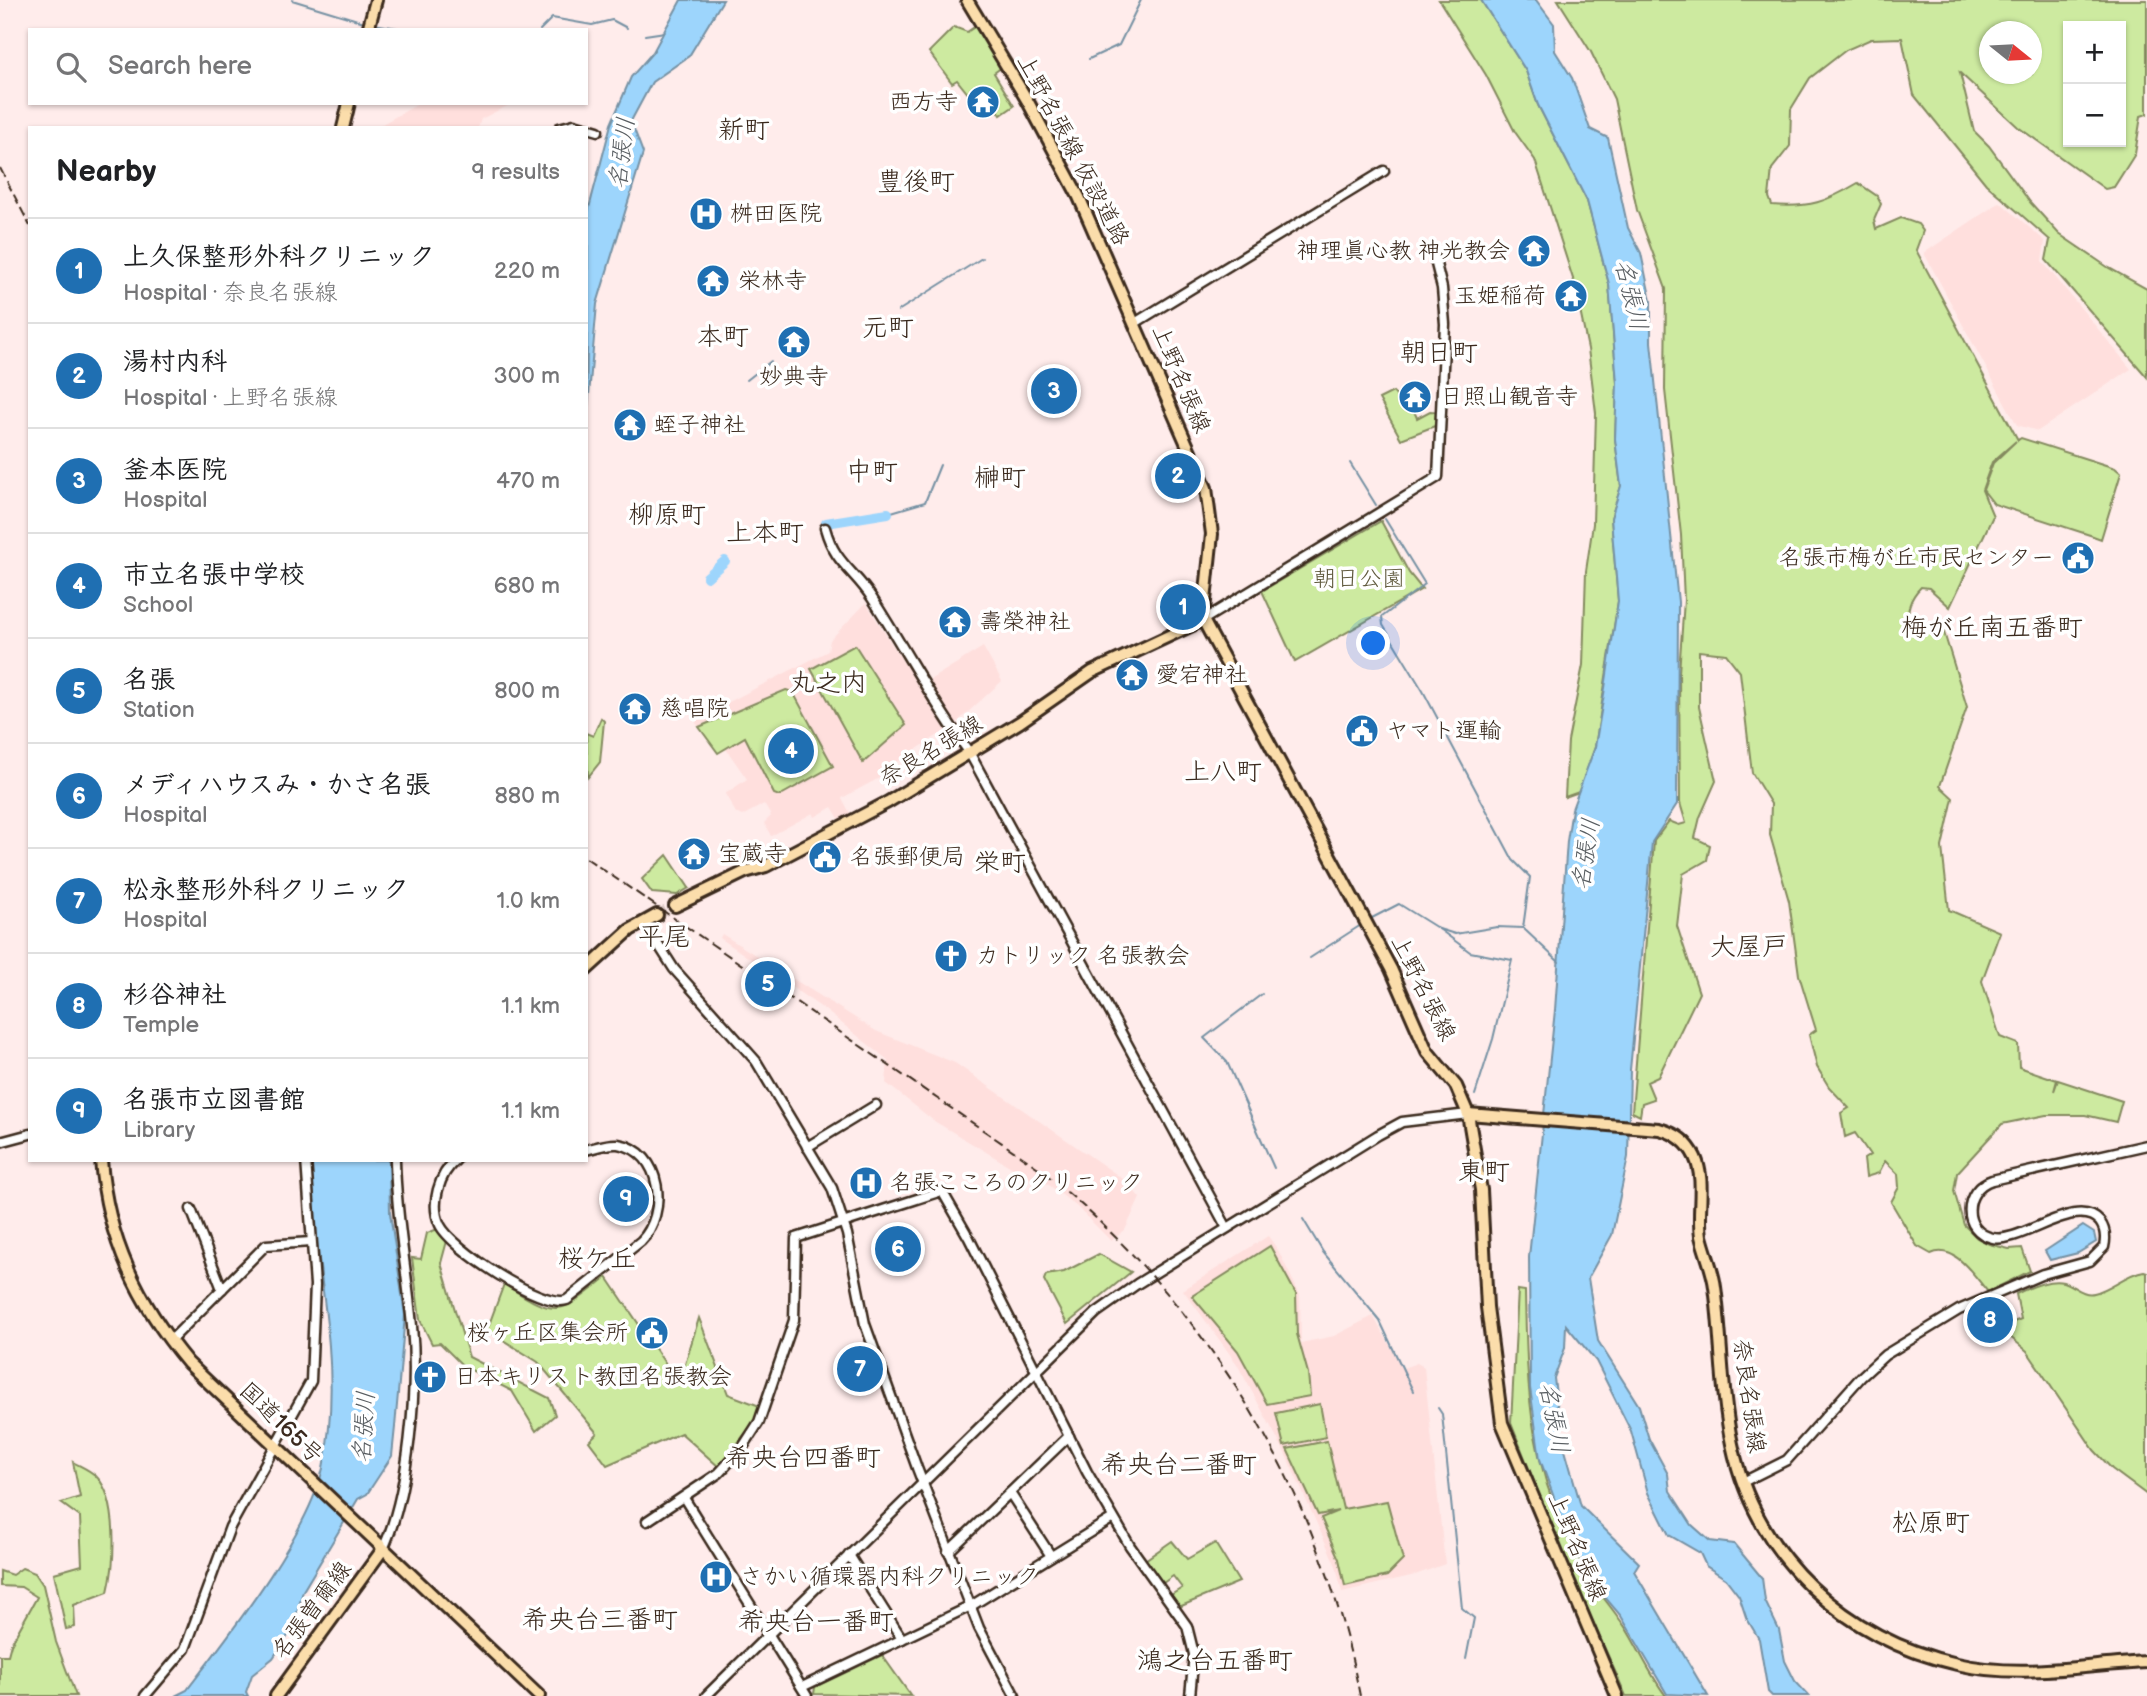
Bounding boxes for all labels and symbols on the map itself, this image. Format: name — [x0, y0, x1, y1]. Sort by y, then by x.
north arrow — [1979, 21, 2042, 84]
street label: 上野名張線 仮設道路 — [1011, 49, 1135, 251]
temple icon: 西方寺 — [964, 83, 1002, 121]
place label: 西方寺 — [889, 88, 958, 116]
district label: 新町 — [718, 115, 770, 146]
water label: 名張川 — [603, 116, 641, 190]
district label: 豊後町 — [877, 167, 955, 198]
hospital icon: 桝田医院 — [687, 195, 725, 233]
place label: 桝田医院 — [730, 200, 822, 228]
temple icon: 神理眞心教 神光教会 — [1515, 232, 1553, 270]
place label: 神理眞心教 神光教会 — [1297, 237, 1510, 265]
water label: 名張川 — [1609, 257, 1653, 333]
temple icon: 栄林寺 — [694, 262, 732, 300]
place label: 栄林寺 — [738, 267, 807, 295]
temple icon: 玉姫稲荷 — [1552, 277, 1590, 315]
place label: 玉姫稲荷 — [1454, 282, 1546, 310]
district label: 元町 — [862, 313, 914, 344]
street label: 上野名張線 — [1146, 321, 1216, 437]
district label: 本町 — [697, 322, 749, 353]
temple icon: 妙典寺 — [775, 323, 813, 361]
district label: 朝日町 — [1400, 338, 1478, 369]
place label: 妙典寺 — [760, 363, 829, 391]
pin: 3 — [1031, 365, 1077, 417]
temple icon: 日照山観音寺 — [1396, 378, 1434, 416]
place label: 日照山観音寺 — [1440, 383, 1578, 411]
temple icon: 蛭子神社 — [611, 406, 649, 444]
place label: 蛭子神社 — [654, 411, 746, 439]
pin: 2 — [1155, 450, 1201, 502]
district label: 中町 — [846, 457, 898, 488]
district label: 榊町 — [974, 463, 1026, 494]
district label: 柳原町 — [628, 500, 706, 531]
district label: 上本町 — [726, 518, 804, 549]
public building icon: 名張市梅が丘市民センター — [2059, 539, 2097, 577]
place label: 名張市梅が丘市民センター — [1779, 544, 2054, 572]
park label: 朝日公園 — [1313, 565, 1405, 593]
pin: 1 — [1160, 581, 1206, 633]
temple icon: 壽榮神社 — [936, 603, 974, 641]
place label: 壽榮神社 — [979, 608, 1071, 636]
district label: 梅が丘南五番町 — [1901, 613, 2083, 644]
your location — [1356, 626, 1390, 660]
temple icon: 愛宕神社 — [1113, 656, 1151, 694]
place label: 愛宕神社 — [1156, 661, 1248, 689]
district label: 丸之内 — [789, 668, 867, 699]
temple icon: 慈唱院 — [616, 690, 654, 728]
place label: 慈唱院 — [660, 695, 729, 723]
street label: 奈良名張線 — [875, 709, 987, 793]
public building icon: ヤマト運輸 — [1343, 712, 1381, 750]
place label: ヤマト運輸 — [1386, 717, 1501, 745]
pin: 4 — [768, 725, 814, 777]
district label: 上八町 — [1184, 757, 1262, 788]
water label: 名張川 — [1566, 816, 1606, 892]
temple icon: 宝蔵寺 — [675, 835, 713, 873]
public building icon: 名張郵便局 — [806, 838, 844, 876]
place label: 宝蔵寺 — [718, 840, 787, 868]
place label: 名張郵便局 — [850, 843, 965, 871]
district label: 栄町 — [974, 848, 1026, 879]
district label: 平尾 — [638, 922, 690, 953]
street label: 上野名張線 — [1384, 930, 1462, 1046]
district label: 大屋戸 — [1710, 932, 1788, 963]
church icon: カトリック 名張教会 — [932, 937, 970, 975]
place label: カトリック 名張教会 — [976, 942, 1189, 970]
pin: 5 — [745, 958, 791, 1010]
district label: 東町 — [1458, 1157, 1510, 1188]
hospital icon: 名張こころのクリニック — [847, 1164, 885, 1202]
place label: 名張こころのクリニック — [890, 1169, 1143, 1197]
pin: 9 — [603, 1173, 649, 1225]
pin: 6 — [875, 1223, 921, 1275]
district label: 桜ケ丘 — [558, 1244, 636, 1275]
pin: 8 — [1967, 1294, 2013, 1346]
public building icon: 桜ヶ丘区集会所 — [633, 1314, 671, 1352]
place label: 桜ヶ丘区集会所 — [467, 1319, 628, 1347]
street label: 奈良名張線 — [1727, 1337, 1771, 1455]
pin: 7 — [837, 1343, 883, 1395]
church icon: 日本キリスト教団名張教会 — [411, 1358, 449, 1396]
place label: 日本キリスト教団名張教会 — [454, 1363, 732, 1391]
street label: 国道165号 — [233, 1376, 329, 1470]
water label: 名張川 — [1533, 1380, 1575, 1456]
water label: 名張川 — [347, 1390, 381, 1464]
district label: 希央台四番町 — [725, 1443, 881, 1474]
district label: 希央台二番町 — [1101, 1450, 1257, 1481]
street label: 上野名張線 — [1542, 1489, 1612, 1605]
district label: 松原町 — [1892, 1508, 1970, 1539]
street label: 名張曽爾線 — [266, 1556, 358, 1664]
hospital icon: さかい循環器内科クリニック — [697, 1558, 735, 1596]
place label: さかい循環器内科クリニック — [740, 1563, 1039, 1591]
district label: 希央台三番町 — [522, 1605, 678, 1636]
district label: 希央台一番町 — [738, 1607, 894, 1638]
district label: 鴻之台五番町 — [1137, 1646, 1293, 1677]

